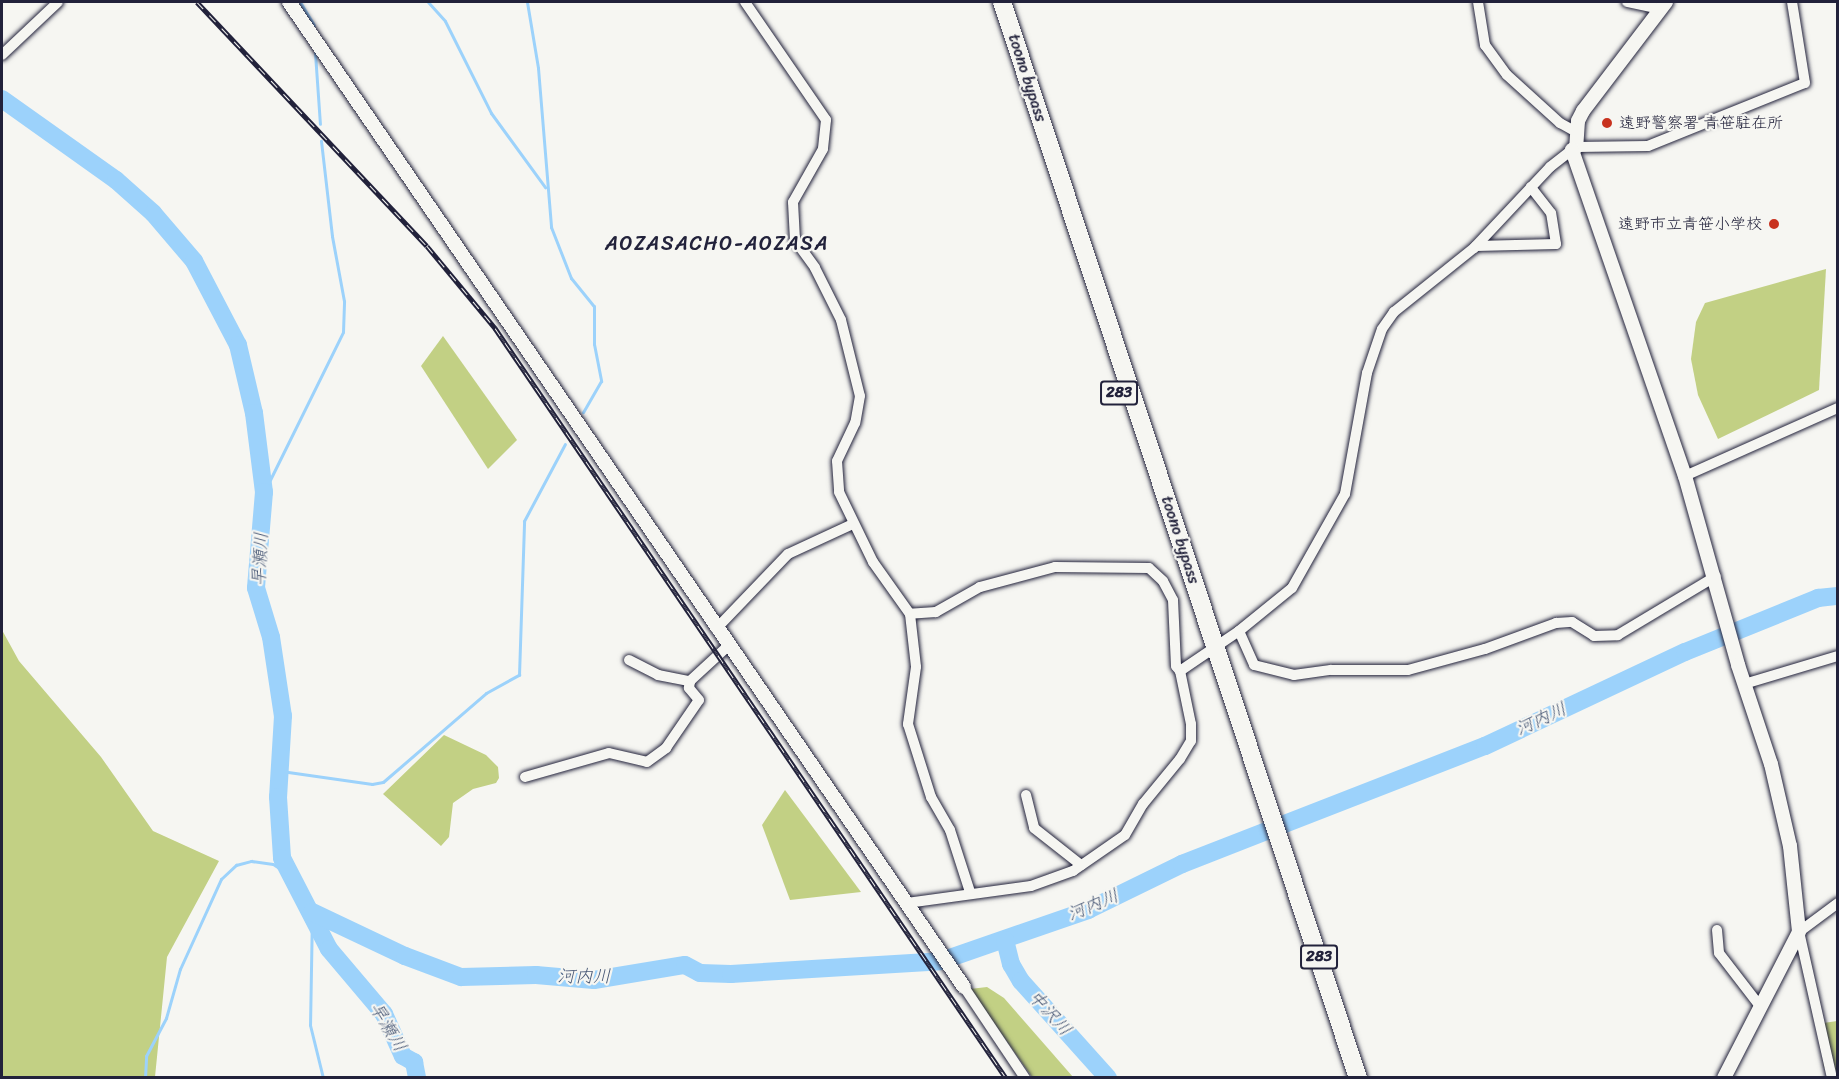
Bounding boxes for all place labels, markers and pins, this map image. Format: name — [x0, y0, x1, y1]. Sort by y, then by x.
place label: 遠野警察署 青笹駐在所 — [1619, 113, 1783, 133]
marker: 遠野警察署 青笹駐在所 — [1600, 116, 1614, 130]
place label: 遠野市立青笹小学校 — [1618, 214, 1762, 234]
marker: 遠野市立青笹小学校 — [1767, 217, 1781, 231]

